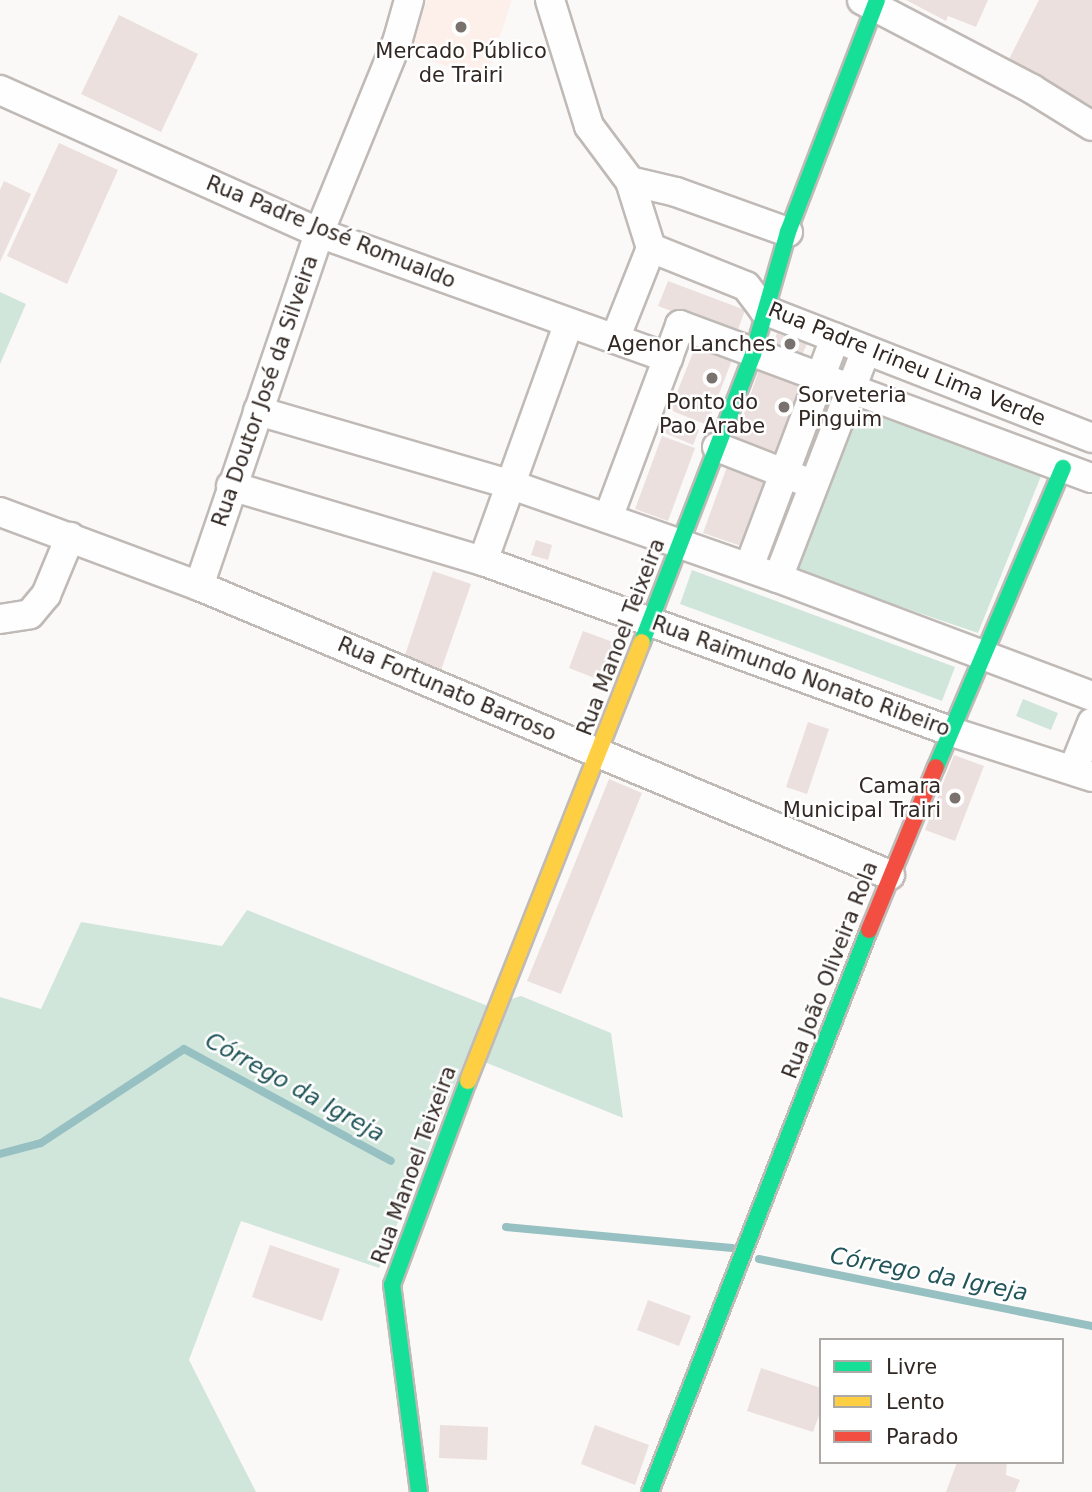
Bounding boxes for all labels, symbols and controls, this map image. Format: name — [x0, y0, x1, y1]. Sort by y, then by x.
marker: Mercado Público de Trairi — [453, 19, 469, 35]
place label: Mercado Público de Trairi — [375, 38, 547, 88]
street label: Rua Padre José Romualdo — [203, 170, 459, 294]
street label: Rua Doutor José da Silveira — [207, 252, 323, 530]
street label: Rua Padre Irineu Lima Verde — [765, 297, 1049, 431]
place label: Agenor Lanches — [607, 331, 776, 357]
marker: Agenor Lanches — [782, 336, 798, 352]
marker: Ponto do Pao Arabe — [704, 370, 720, 386]
place label: Sorveteria Pinguim — [798, 382, 907, 432]
place label: Ponto do Pao Arabe — [659, 389, 765, 439]
marker: Sorveteria Pinguim — [776, 399, 792, 415]
street label: Rua Manoel Teixeira — [572, 535, 670, 739]
street label: Rua Raimundo Nonato Ribeiro — [649, 610, 953, 742]
street label: Rua Fortunato Barroso — [334, 631, 560, 747]
place label: Camara Municipal Trairi — [783, 773, 941, 823]
marker: Camara Municipal Trairi — [947, 790, 963, 806]
street label: Rua João Oliveira Rola — [777, 858, 883, 1082]
water label: Córrego da Igreja — [201, 1026, 389, 1148]
street label: Rua Manoel Teixeira — [366, 1062, 462, 1268]
water label: Córrego da Igreja — [828, 1241, 1030, 1307]
legend — [819, 1338, 1064, 1464]
text: Livre — [886, 1355, 937, 1379]
text: Lento — [886, 1390, 945, 1414]
text: Parado — [886, 1425, 958, 1449]

